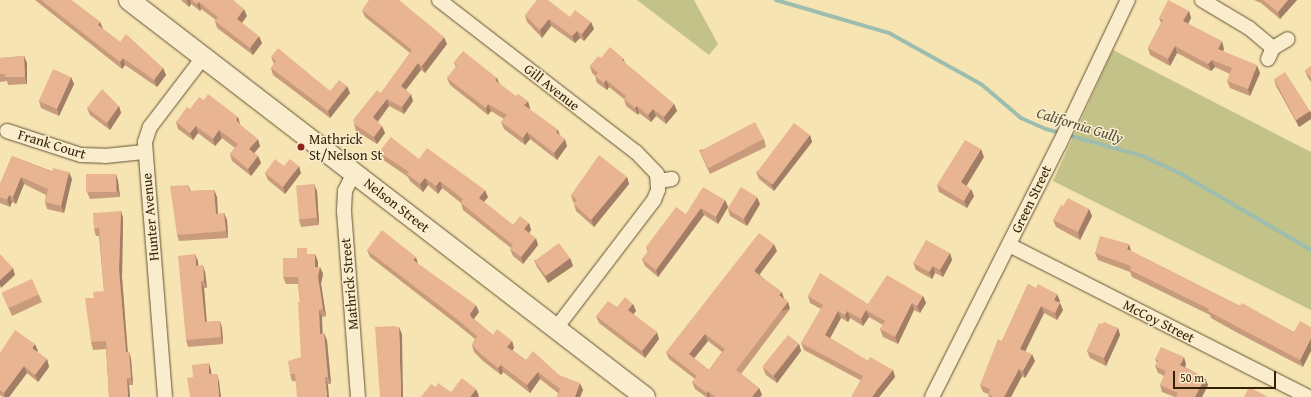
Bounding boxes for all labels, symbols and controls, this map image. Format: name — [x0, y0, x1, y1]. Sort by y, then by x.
street label: Gill Avenue — [521, 60, 583, 114]
water label: California Gully — [1035, 103, 1125, 147]
street label: Frank Court — [16, 126, 88, 162]
place label: Mathrick St/Nelson St — [309, 131, 382, 164]
marker: Mathrick St/Nelson St — [296, 142, 306, 152]
street label: Green Street — [1007, 162, 1055, 236]
street label: Hunter Avenue — [138, 172, 162, 262]
street label: Nelson Street — [361, 174, 433, 236]
street label: Mathrick Street — [337, 237, 361, 331]
street label: McCoy Street — [1120, 296, 1198, 346]
scale bar — [1175, 363, 1278, 389]
text: 50 m — [1180, 369, 1204, 386]

